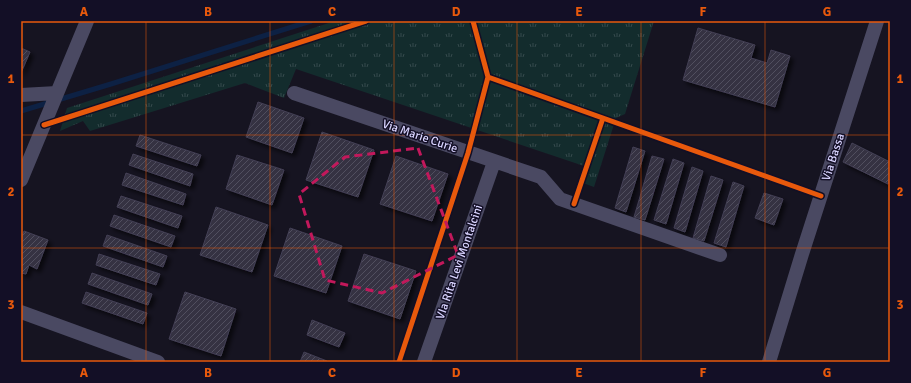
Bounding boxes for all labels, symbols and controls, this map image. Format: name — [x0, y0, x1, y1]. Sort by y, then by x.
text: A — [80, 4, 89, 20]
text: B — [204, 4, 212, 20]
text: C — [328, 4, 336, 20]
text: D — [452, 4, 461, 20]
text: E — [575, 4, 583, 20]
text: F — [700, 4, 707, 20]
text: G — [823, 4, 831, 20]
text: 1 — [7, 71, 15, 87]
text: 1 — [896, 71, 904, 87]
street label: Via Marie Curie — [380, 117, 460, 156]
street label: Via Bassa — [819, 132, 848, 183]
text: 2 — [7, 184, 15, 200]
text: 2 — [896, 184, 904, 200]
street label: VIa Rita Levi Montalcini — [433, 203, 486, 322]
text: 3 — [7, 297, 15, 313]
text: 3 — [896, 297, 904, 313]
text: A — [80, 365, 89, 381]
text: B — [204, 365, 212, 381]
text: C — [328, 365, 336, 381]
text: D — [452, 365, 461, 381]
text: E — [575, 365, 583, 381]
text: F — [700, 365, 707, 381]
text: G — [823, 365, 831, 381]

